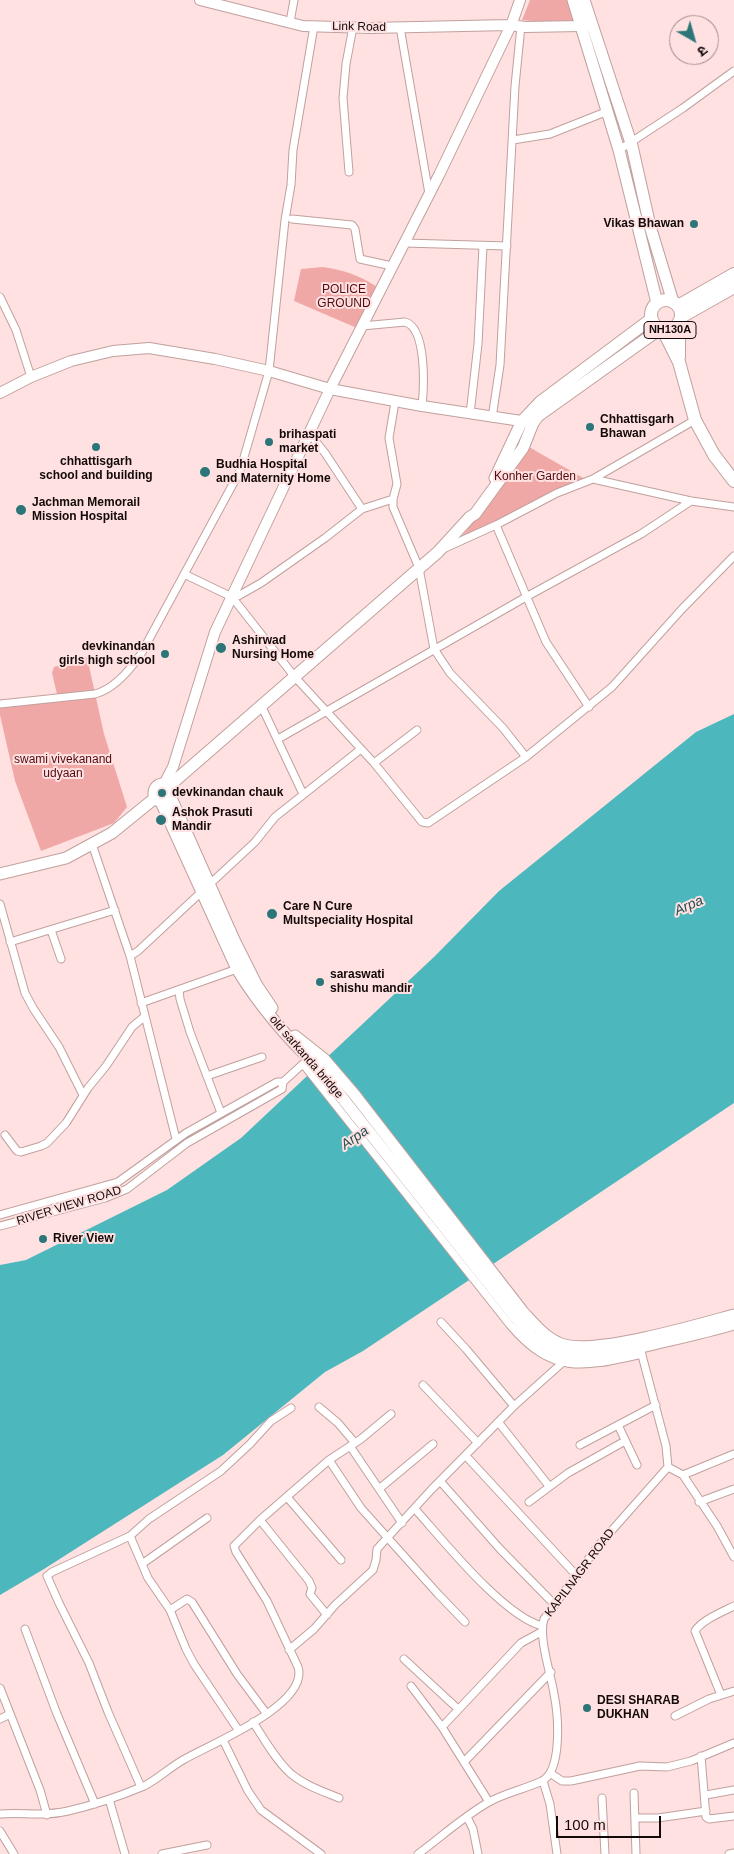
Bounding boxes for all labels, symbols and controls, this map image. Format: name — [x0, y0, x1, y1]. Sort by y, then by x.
north arrow — [669, 15, 719, 65]
street label: Link Road — [332, 19, 386, 35]
text: उ — [694, 42, 711, 60]
place label: Vikas Bhawan — [604, 217, 684, 231]
marker: Vikas Bhawan — [688, 218, 700, 230]
park label: POLICE GROUND — [317, 283, 371, 311]
road number: NH130A — [644, 322, 696, 338]
place label: Chhattisgarh Bhawan — [600, 413, 674, 441]
marker: Chhattisgarh Bhawan — [584, 421, 596, 433]
place label: brihaspati market — [279, 428, 336, 456]
marker: brihaspati market — [263, 436, 275, 448]
marker: chhattisgarh school and building — [90, 441, 102, 453]
place label: chhattisgarh school and building — [39, 455, 153, 483]
place label: Budhia Hospital and Maternity Home — [216, 458, 331, 486]
marker: Budhia Hospital and Maternity Home — [198, 465, 212, 479]
park label: Konher Garden — [494, 470, 576, 484]
place label: Jachman Memorail Mission Hospital — [32, 496, 140, 524]
marker: Jachman Memorail Mission Hospital — [14, 503, 28, 517]
place label: Ashirwad Nursing Home — [232, 634, 314, 662]
place label: devkinandan girls high school — [59, 640, 155, 668]
marker: Ashirwad Nursing Home — [214, 641, 228, 655]
marker: devkinandan girls high school — [159, 648, 171, 660]
park label: swami vivekanand udyaan — [14, 753, 112, 781]
place label: devkinandan chauk — [172, 786, 283, 800]
marker: devkinandan chauk — [156, 787, 168, 799]
place label: Ashok Prasuti Mandir — [172, 806, 253, 834]
marker: Ashok Prasuti Mandir — [154, 813, 168, 827]
water label: Arpa — [672, 892, 706, 920]
place label: Care N Cure Multspeciality Hospital — [283, 900, 413, 928]
marker: Care N Cure Multspeciality Hospital — [265, 907, 279, 921]
place label: saraswati shishu mandir — [330, 968, 412, 996]
marker: saraswati shishu mandir — [314, 976, 326, 988]
street label: old sarkanda bridge — [266, 1013, 346, 1101]
water label: Arpa — [338, 1123, 372, 1153]
street label: RIVER VIEW ROAD — [15, 1183, 123, 1229]
place label: River View — [53, 1232, 113, 1246]
marker: River View — [37, 1233, 49, 1245]
street label: KAPILNAGR ROAD — [542, 1526, 618, 1620]
place label: DESI SHARAB DUKHAN — [597, 1694, 680, 1722]
marker: DESI SHARAB DUKHAN — [581, 1702, 593, 1714]
scale bar — [559, 1806, 664, 1838]
text: 100 m — [564, 1816, 606, 1833]

